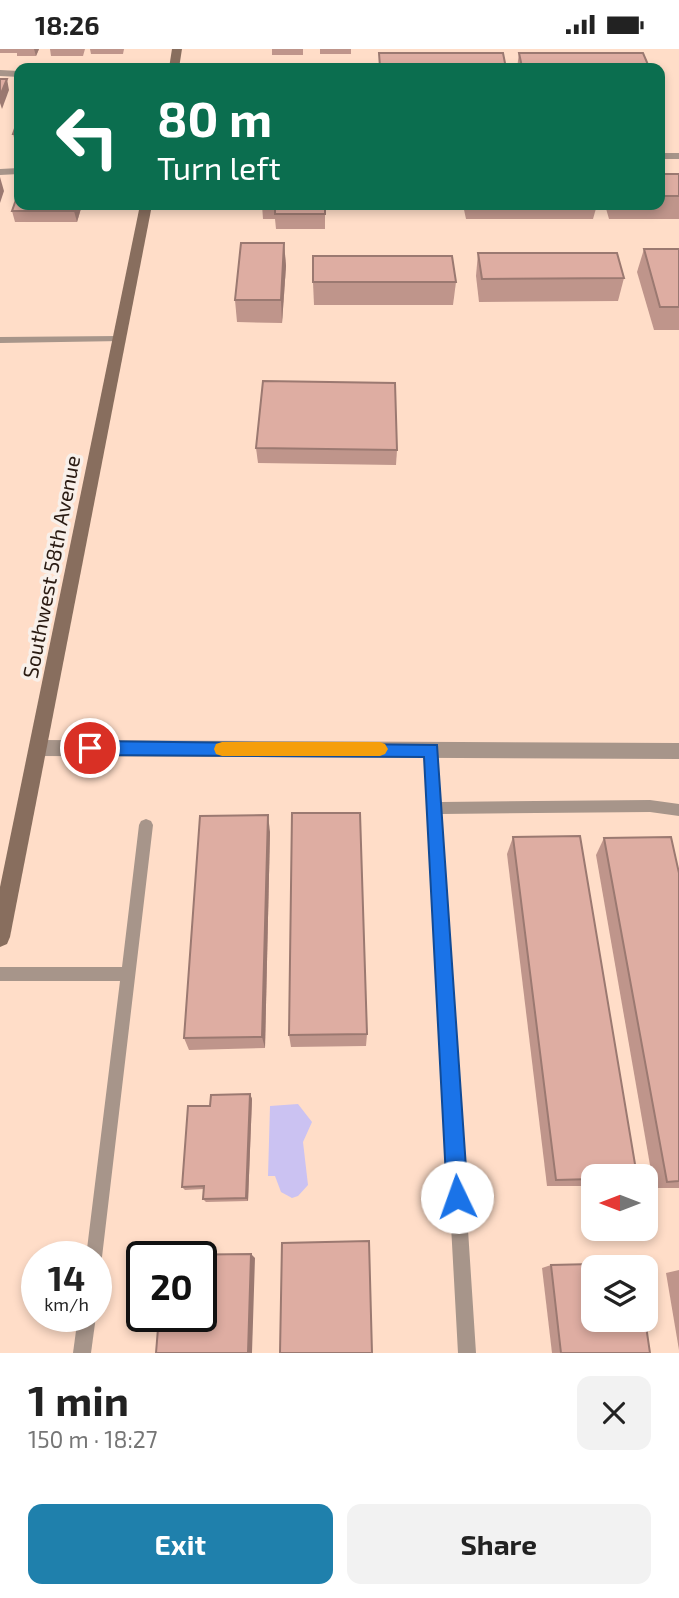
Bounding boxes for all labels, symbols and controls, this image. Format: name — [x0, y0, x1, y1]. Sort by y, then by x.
text: 18:26 — [35, 9, 100, 40]
text: 80 m — [157, 88, 272, 147]
icon: left — [42, 91, 133, 182]
text: Turn left — [157, 148, 281, 186]
street label: Southwest 58th Avenue — [17, 453, 84, 680]
pin — [60, 718, 120, 778]
icon: arrive — [71, 729, 109, 767]
position arrow — [420, 1160, 494, 1234]
north arrow — [581, 1164, 658, 1241]
map controls — [581, 1164, 658, 1332]
speed limit sign: 20 — [126, 1241, 217, 1332]
button: layers — [581, 1255, 658, 1332]
text: 14 — [48, 1256, 85, 1298]
text: km/h — [44, 1293, 89, 1315]
text: 1 min — [28, 1374, 129, 1424]
button: close — [577, 1376, 651, 1450]
text: 150 m · 18:27 — [28, 1425, 158, 1453]
button: Exit — [28, 1504, 333, 1584]
button: Share — [347, 1504, 651, 1584]

